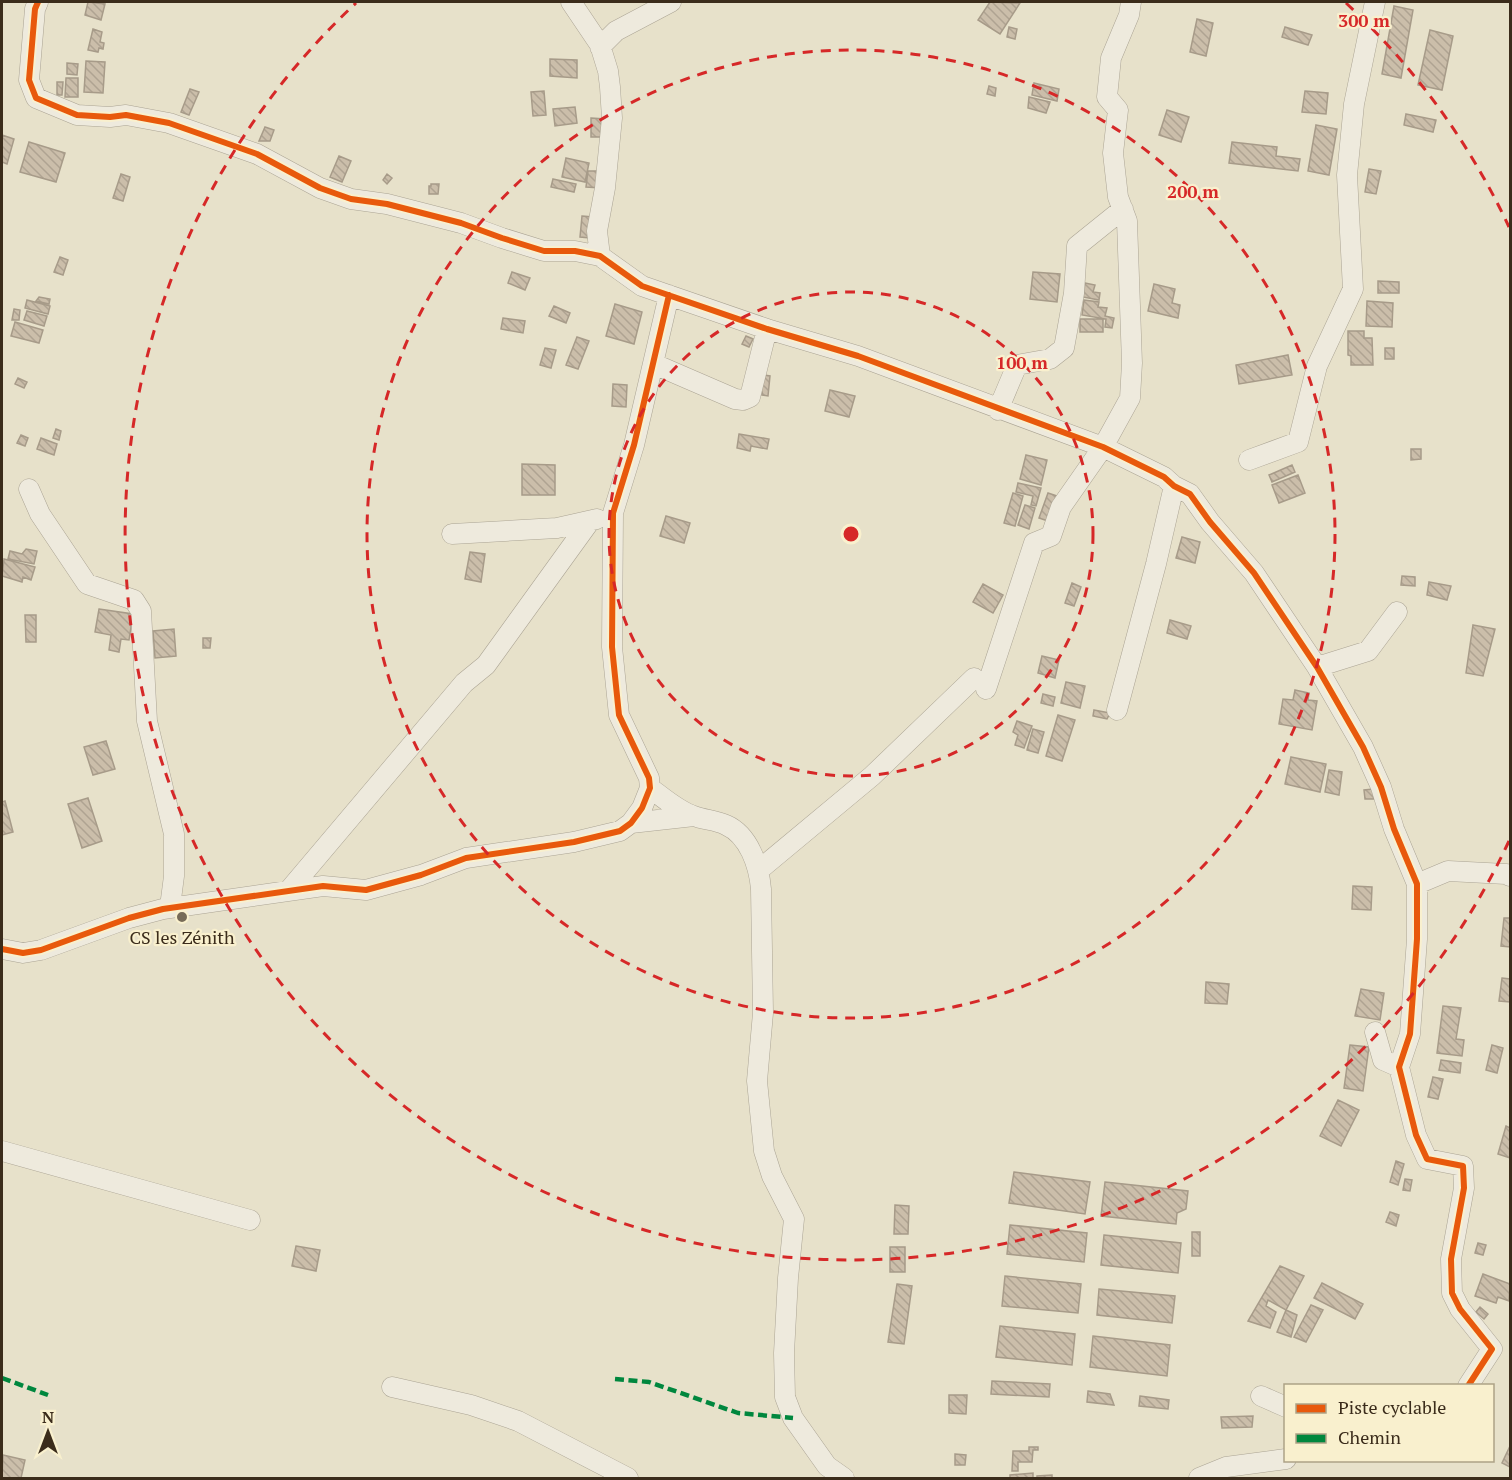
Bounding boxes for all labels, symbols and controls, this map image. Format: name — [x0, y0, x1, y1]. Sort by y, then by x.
text: 300 m — [1338, 8, 1390, 32]
text: 200 m — [1167, 179, 1219, 203]
text: 100 m — [996, 350, 1048, 374]
centre of rings — [841, 524, 861, 544]
marker: CS les Zénith — [175, 910, 189, 924]
place label: CS les Zénith — [129, 925, 235, 949]
legend — [1284, 1384, 1494, 1462]
text: Piste cyclable — [1338, 1395, 1446, 1419]
north arrow — [18, 1402, 78, 1462]
text: N — [42, 1406, 54, 1428]
text: Chemin — [1338, 1425, 1401, 1449]

